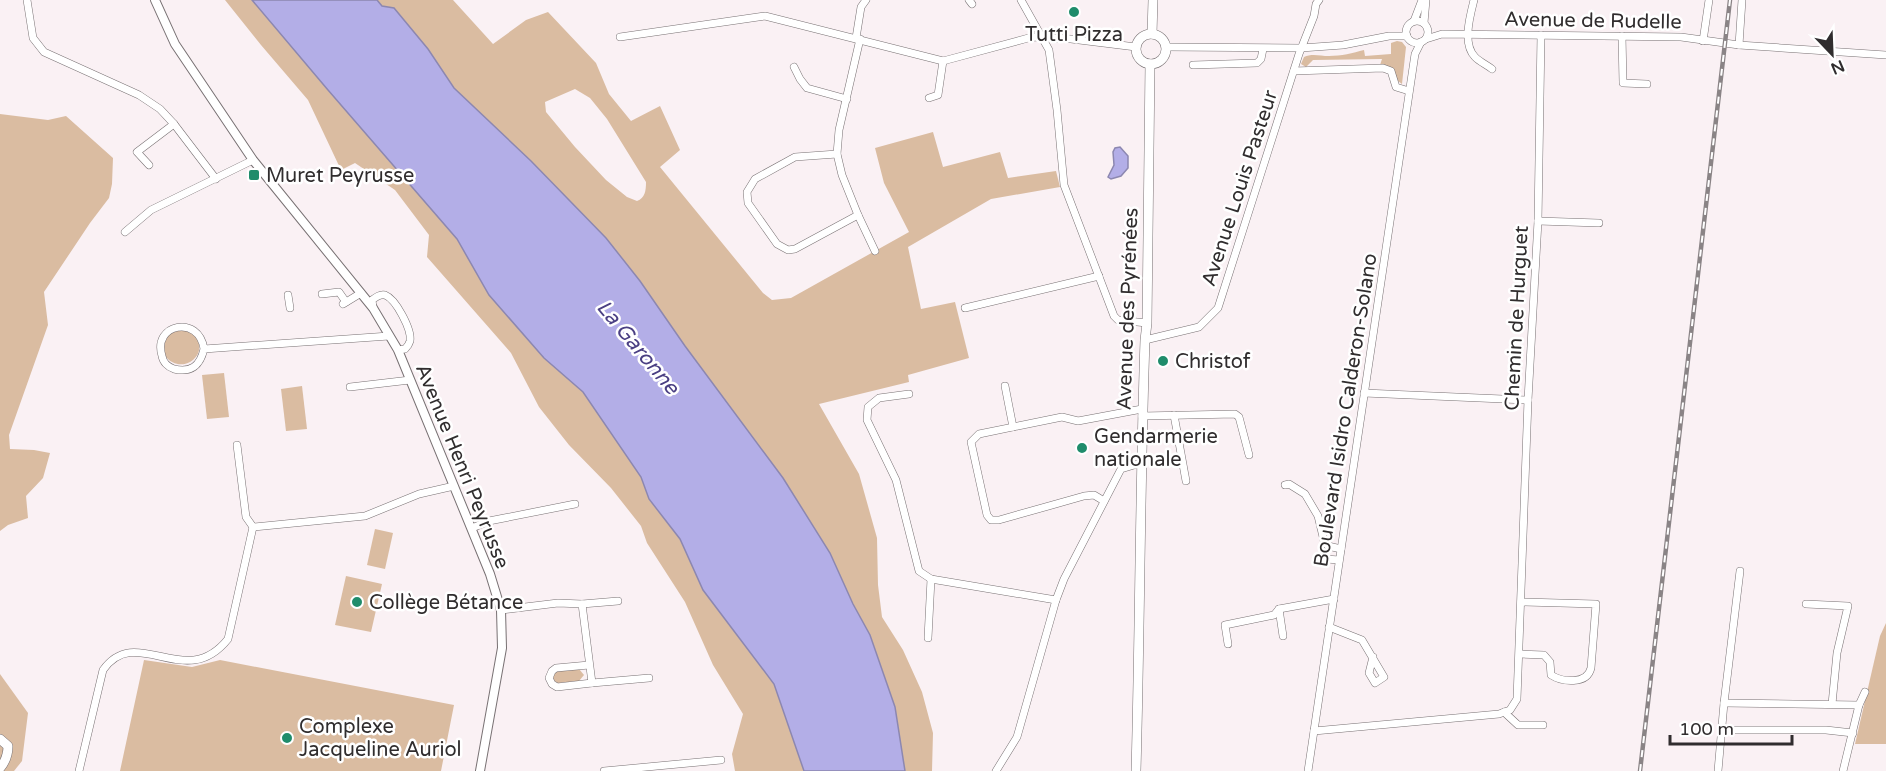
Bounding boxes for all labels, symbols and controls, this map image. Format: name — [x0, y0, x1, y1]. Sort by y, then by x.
marker: Tutti Pizza — [1067, 5, 1081, 19]
street label: Avenue de Rudelle — [1504, 7, 1682, 35]
place label: Tutti Pizza — [1025, 23, 1123, 47]
north arrow — [1802, 24, 1862, 84]
text: N — [1828, 55, 1847, 79]
street label: Avenue Louis Pasteur — [1197, 87, 1283, 289]
place label: Muret Peyrusse — [266, 164, 414, 188]
marker: Muret Peyrusse — [247, 168, 261, 182]
street label: Avenue des Pyrénées — [1112, 207, 1144, 411]
street label: Chemin de Hurguet — [1500, 224, 1534, 411]
street label: Boulevard Isidro Calderon-Solano — [1309, 252, 1383, 569]
water label: La Garonne — [591, 295, 685, 400]
place label: Christof — [1175, 350, 1251, 374]
marker: Christof — [1156, 354, 1170, 368]
street label: Avenue Henri Peyrusse — [410, 361, 514, 572]
place label: Gendarmerie nationale — [1094, 425, 1218, 472]
marker: Gendarmerie nationale — [1075, 441, 1089, 455]
place label: Collège Bétance — [369, 591, 523, 615]
marker: Collège Bétance — [350, 595, 364, 609]
scale bar — [1670, 708, 1792, 746]
place label: Complexe Jacqueline Auriol — [299, 715, 462, 762]
text: 100 m — [1679, 718, 1734, 740]
marker: Complexe Jacqueline Auriol — [280, 731, 294, 745]

